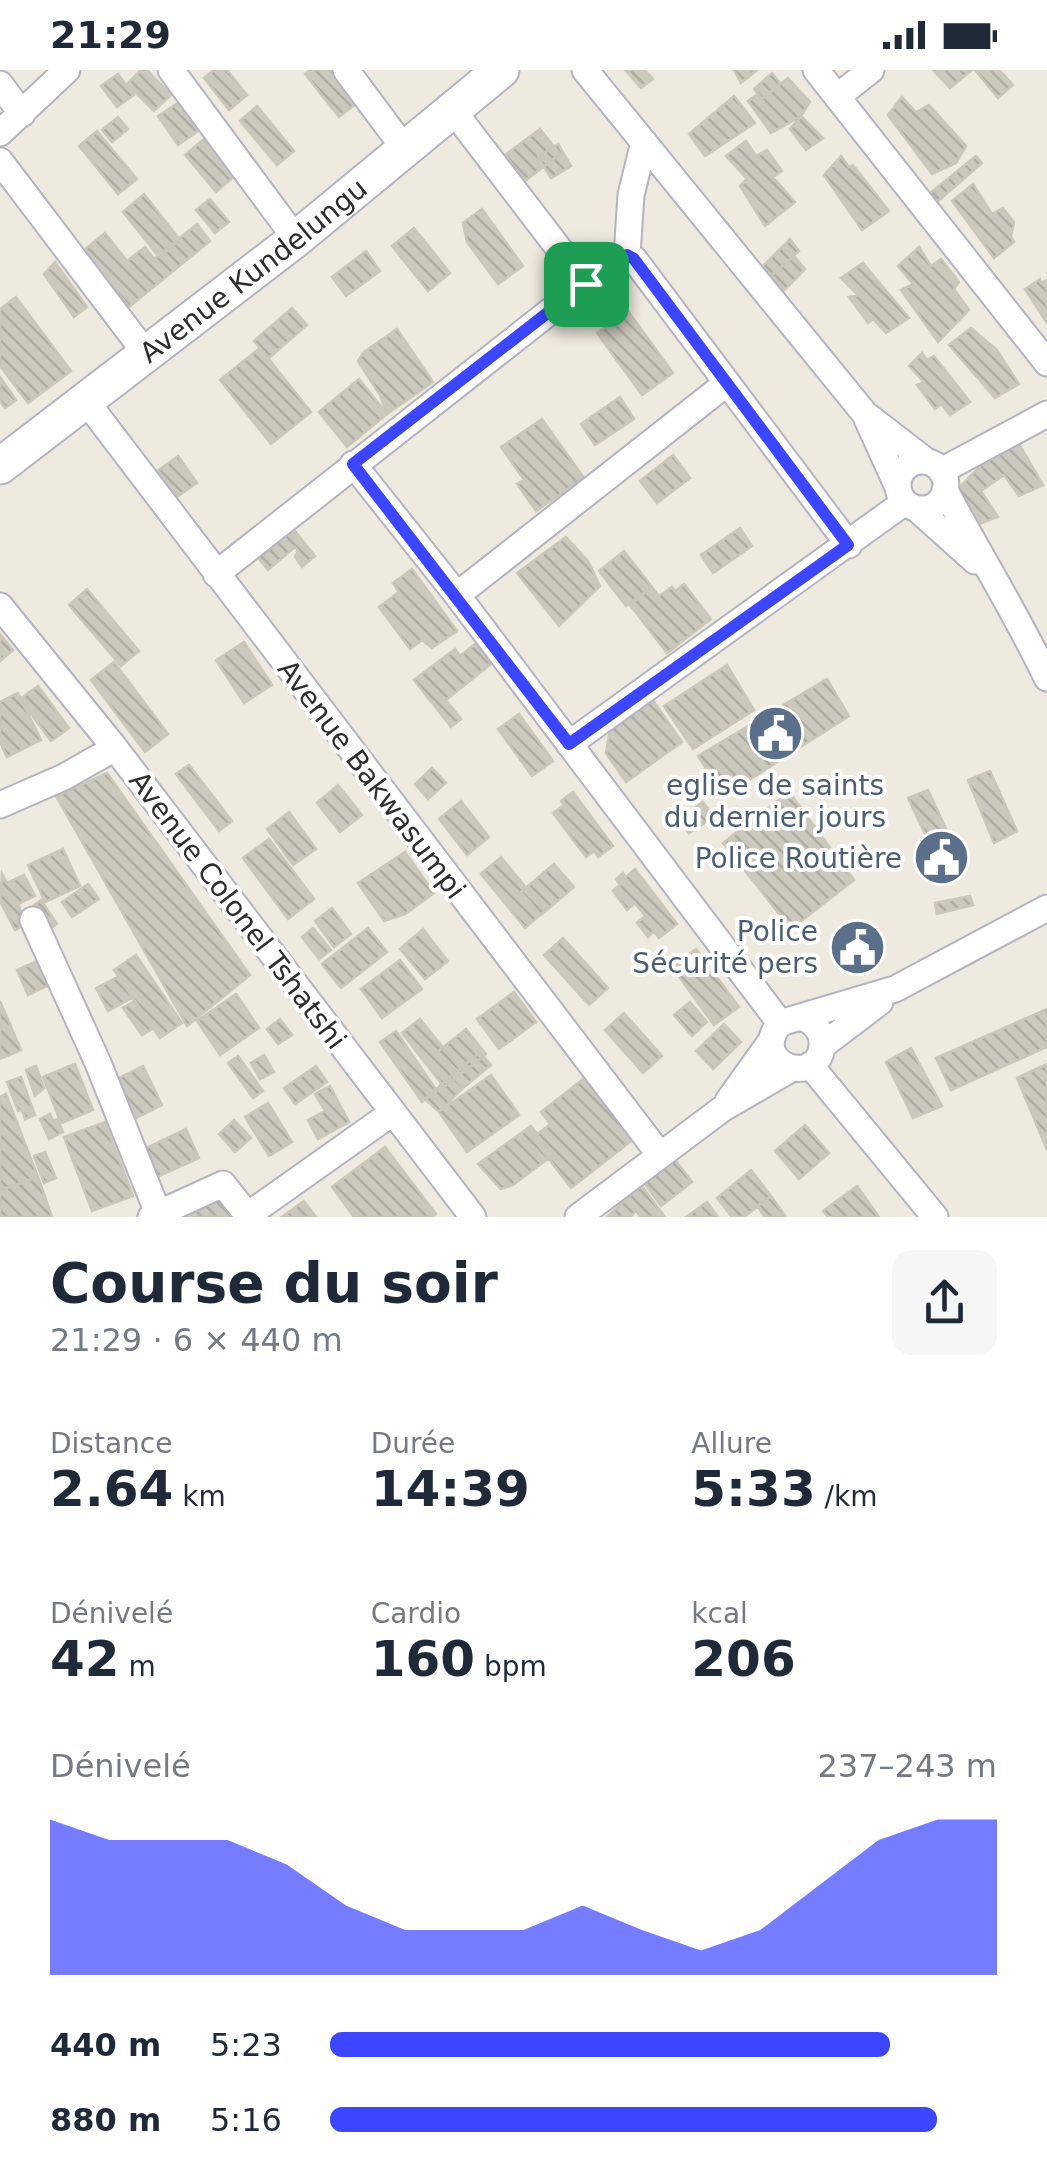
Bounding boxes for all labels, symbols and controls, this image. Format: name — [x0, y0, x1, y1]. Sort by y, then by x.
text: 21:29 — [50, 13, 171, 57]
street label: Avenue Kundelungu — [133, 172, 374, 370]
pin — [544, 242, 629, 327]
icon: arrive — [559, 257, 614, 312]
street label: Avenue Bakwasumpi — [271, 653, 472, 905]
public building icon: eglise de saints du dernier jours — [745, 704, 805, 764]
street label: Avenue Colonel Tshatshi — [122, 765, 353, 1056]
place label: eglise de saints du dernier jours — [664, 769, 886, 834]
public building icon: Police Routière — [911, 828, 971, 888]
place label: Police Routière — [695, 842, 902, 875]
place label: Police Sécurité pers — [632, 915, 818, 980]
public building icon: Police Sécurité pers — [827, 917, 887, 977]
button: share — [892, 1250, 997, 1355]
text: Course du soir — [50, 1251, 498, 1315]
text: 21:29 · 6 × 440 m — [50, 1321, 343, 1359]
text: Distance — [50, 1427, 172, 1460]
text: Durée — [371, 1427, 455, 1460]
text: Allure — [691, 1427, 772, 1460]
text: 2.64 — [50, 1460, 173, 1518]
text: 14:39 — [371, 1460, 530, 1518]
text: 5:33 — [691, 1460, 816, 1518]
text: km — [173, 1480, 226, 1513]
text: /km — [816, 1480, 878, 1513]
text: Dénivelé — [50, 1597, 173, 1630]
text: Cardio — [371, 1597, 461, 1630]
text: kcal — [691, 1597, 748, 1630]
text: 42 — [50, 1630, 120, 1688]
text: 160 — [371, 1630, 475, 1688]
text: 206 — [691, 1630, 796, 1688]
text: m — [120, 1650, 156, 1683]
text: bpm — [475, 1650, 547, 1683]
text: Dénivelé — [50, 1747, 191, 1785]
text: 237–243 m — [818, 1747, 997, 1785]
text: 440 m — [50, 2026, 161, 2064]
text: 5:23 — [210, 2026, 282, 2064]
text: 880 m — [50, 2101, 161, 2139]
text: 5:16 — [210, 2101, 282, 2139]

